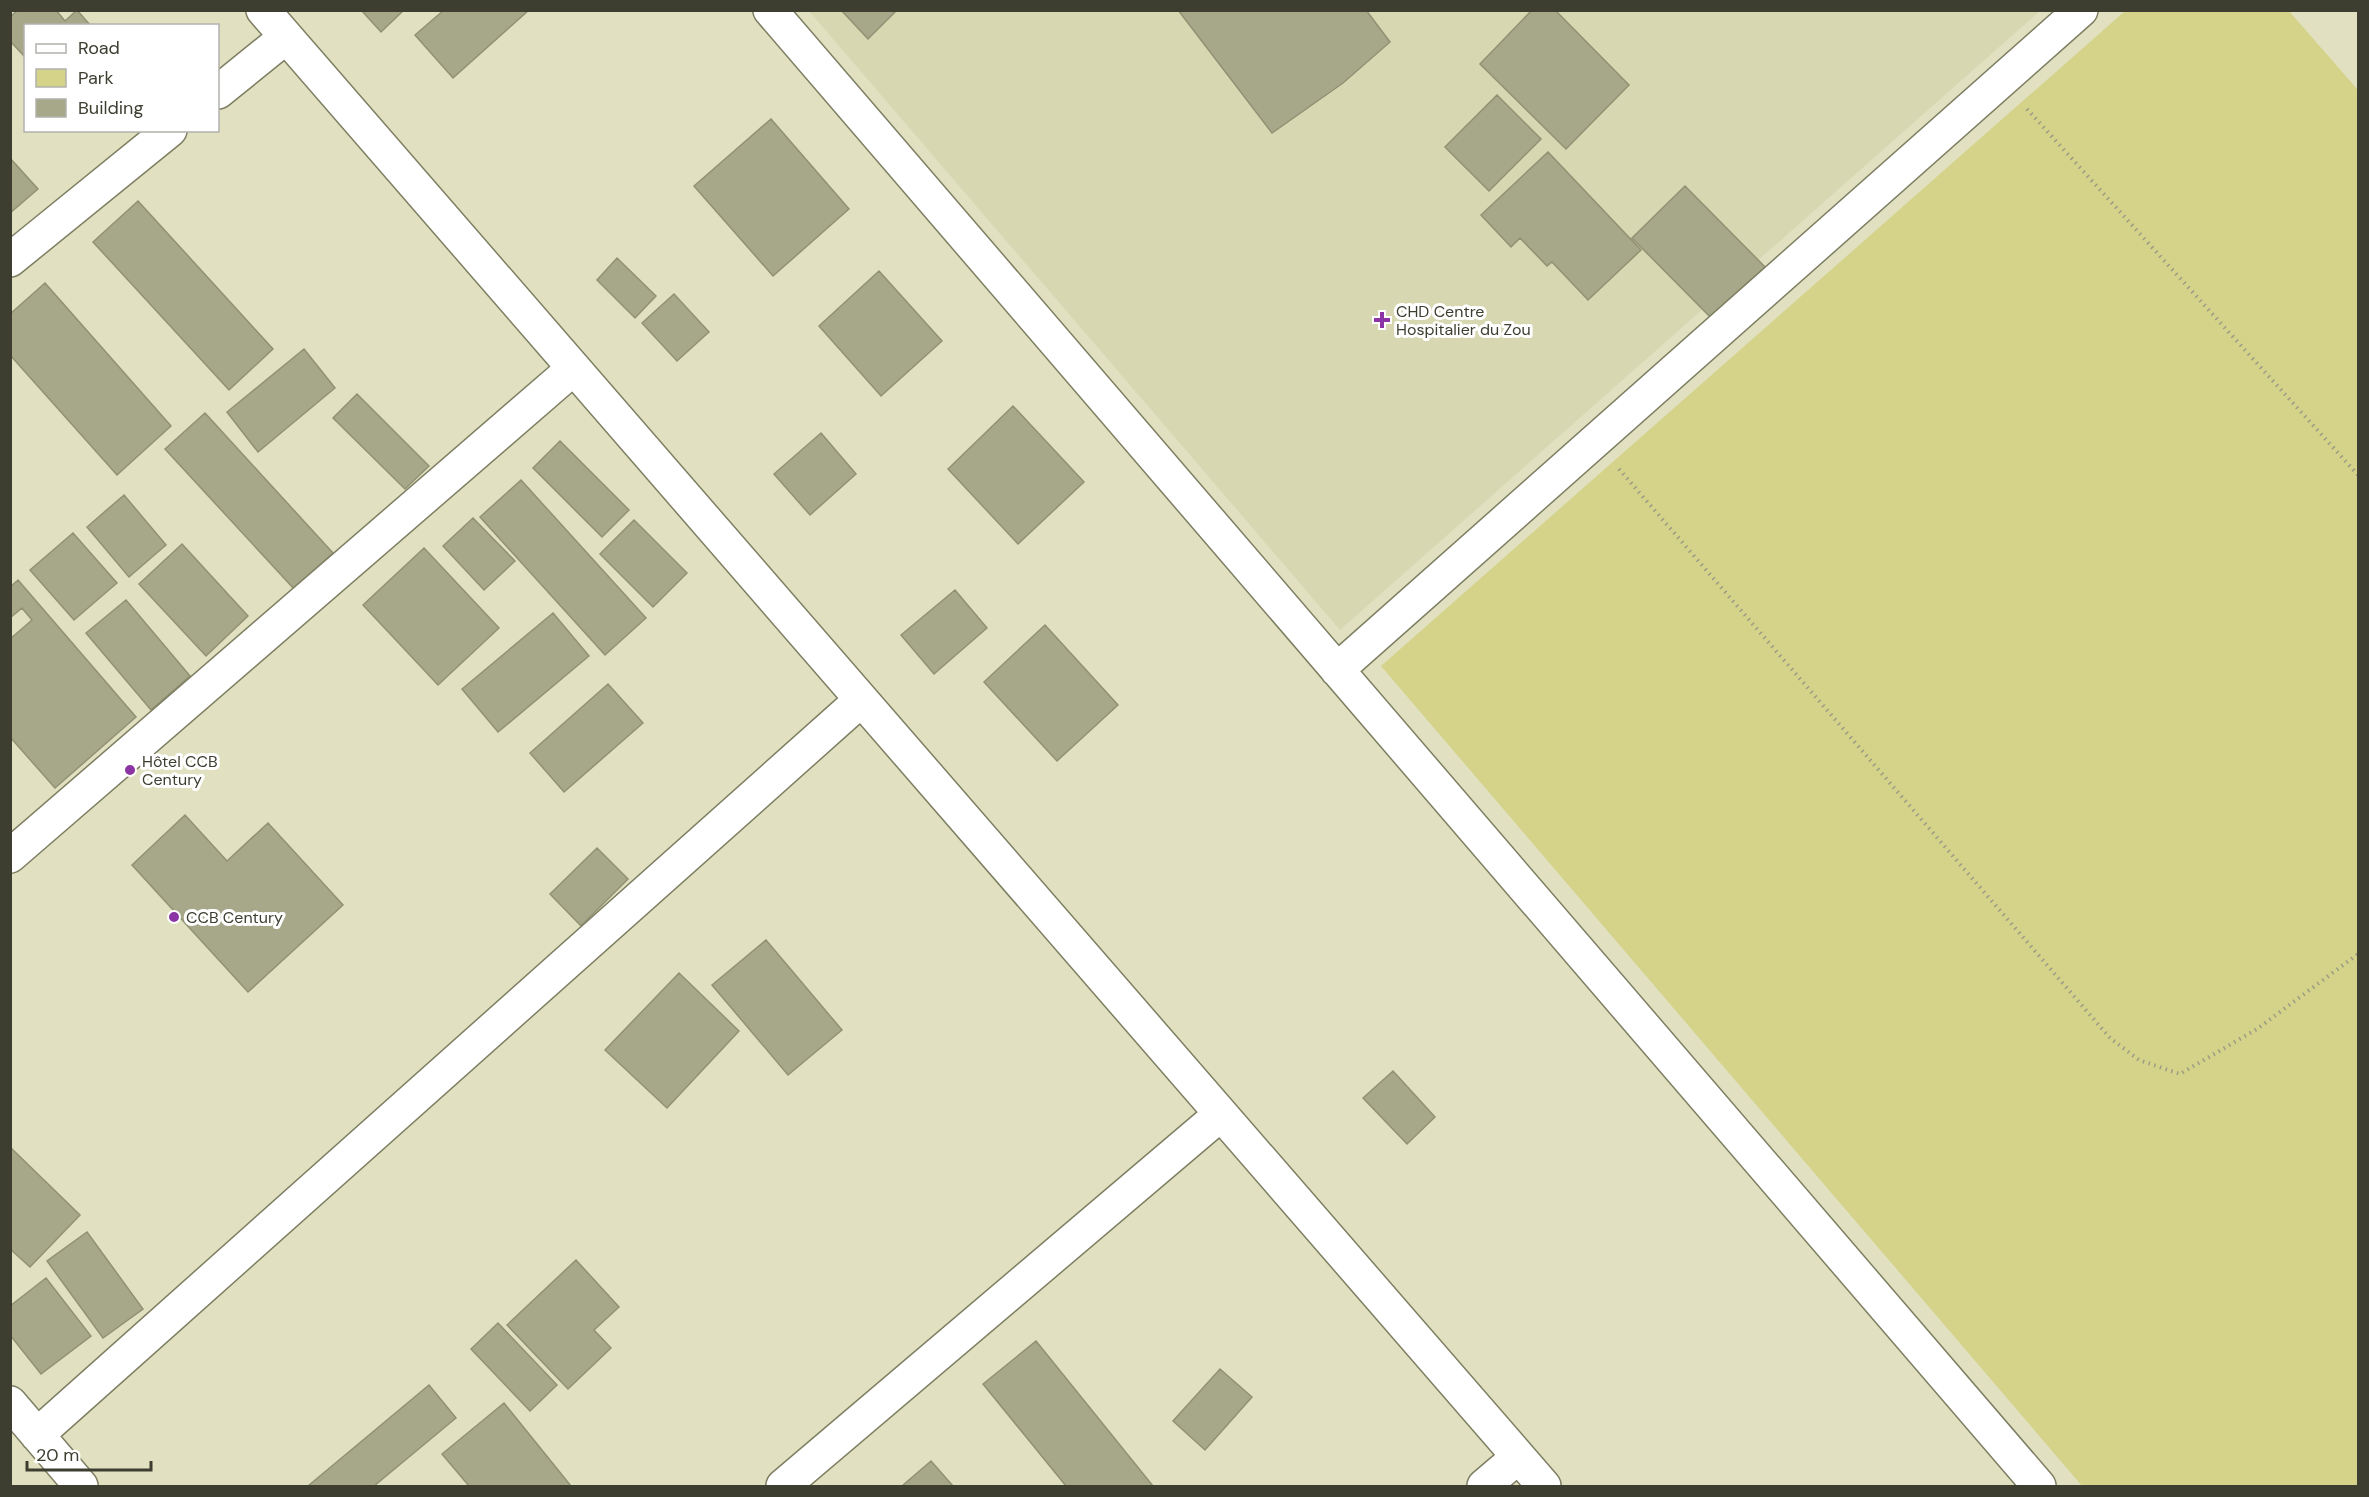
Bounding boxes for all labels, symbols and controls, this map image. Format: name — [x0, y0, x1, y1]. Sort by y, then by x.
legend — [24, 24, 219, 132]
text: Road — [78, 36, 120, 60]
text: Park — [78, 66, 114, 90]
text: Building — [78, 96, 143, 120]
place label: CHD Centre Hospitalier du Zou — [1396, 301, 1531, 340]
marker: CHD Centre Hospitalier du Zou — [1373, 311, 1391, 329]
place label: Hôtel CCB Century — [142, 751, 218, 790]
marker: Hôtel CCB Century — [123, 763, 137, 777]
place label: CCB Century — [186, 907, 283, 928]
marker: CCB Century — [167, 910, 181, 924]
scale bar — [27, 1434, 152, 1472]
text: 20 m — [36, 1443, 79, 1467]

